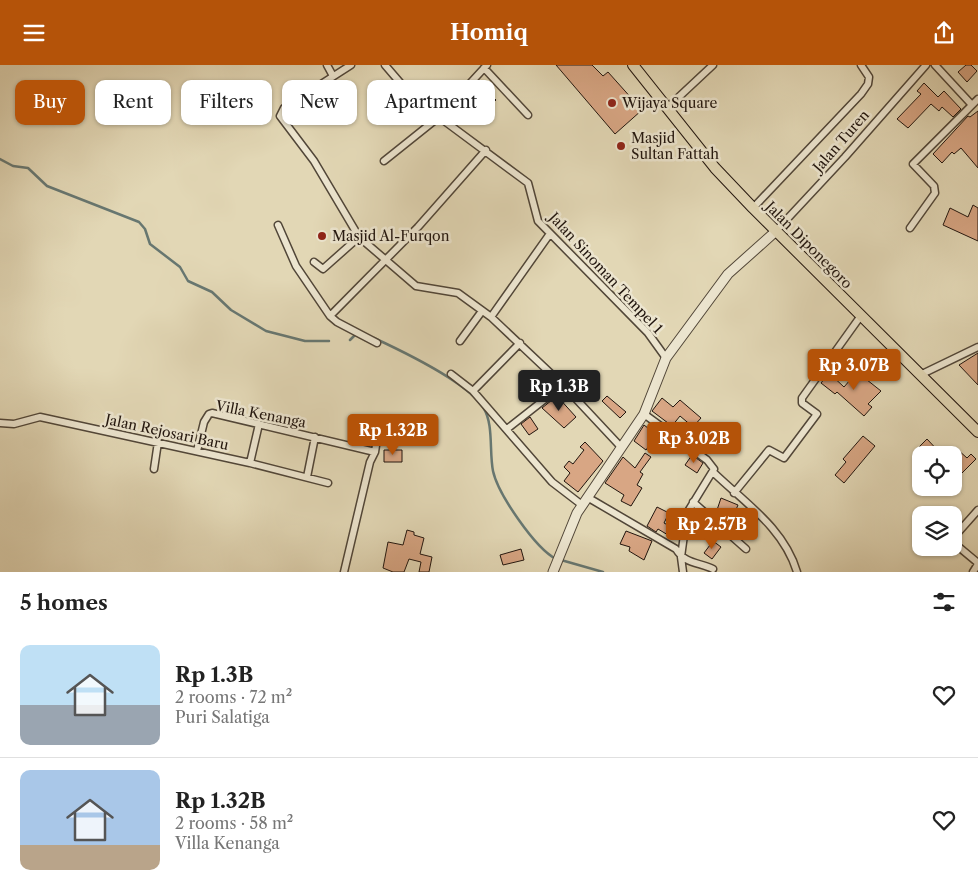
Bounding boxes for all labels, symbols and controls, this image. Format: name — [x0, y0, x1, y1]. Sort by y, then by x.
icon: menu — [20, 19, 48, 47]
text: Homiq — [450, 19, 528, 46]
icon: share — [930, 19, 958, 47]
chip: Buy — [15, 80, 85, 125]
chip: Rent — [95, 80, 171, 125]
chip: Filters — [181, 80, 272, 125]
chip: New — [282, 80, 357, 125]
chip: Apartment — [367, 80, 495, 125]
place label: Wijaya Square — [621, 94, 718, 112]
marker: Wijaya Square — [606, 97, 618, 109]
street label: Jalan Turen — [808, 106, 873, 177]
place label: Masjid Sultan Fattah — [631, 129, 719, 163]
marker: Masjid Sultan Fattah — [615, 140, 627, 152]
street label: Jalan Diponegoro — [760, 196, 856, 292]
street label: Jalan Sinoman Tempel 1 — [544, 207, 667, 337]
place label: Masjid Al-Furqon — [332, 227, 450, 245]
marker: Masjid Al-Furqon — [316, 230, 328, 242]
pin: Rp 3.07B — [802, 349, 906, 391]
text: Rp 3.07B — [819, 355, 889, 375]
pin: Rp 1.3B — [513, 369, 605, 412]
text: Rp 1.3B — [529, 376, 589, 396]
street label: Villa Kenanga — [213, 396, 308, 432]
street label: Jalan Rejosari Baru — [102, 410, 231, 454]
pin: Rp 1.32B — [341, 413, 445, 456]
text: Rp 1.32B — [358, 420, 428, 440]
pin: Rp 3.02B — [642, 421, 746, 464]
text: Rp 3.02B — [658, 428, 730, 448]
map controls — [912, 446, 962, 556]
button: locate — [912, 446, 962, 496]
button: layers — [912, 506, 962, 556]
pin: Rp 2.57B — [660, 507, 764, 550]
text: Rp 2.57B — [677, 514, 747, 534]
icon: filters — [930, 588, 958, 616]
text: 5 homes — [20, 590, 108, 615]
text: Rp 1.3B — [175, 662, 253, 687]
icon: home — [60, 665, 120, 725]
icon: heart — [930, 681, 958, 709]
text: 2 rooms · 72 m² — [175, 687, 292, 707]
text: Puri Salatiga — [175, 707, 270, 727]
text: Rp 1.32B — [175, 788, 266, 813]
icon: home — [60, 790, 120, 850]
icon: heart — [930, 806, 958, 834]
text: 2 rooms · 58 m² — [175, 813, 293, 833]
text: Villa Kenanga — [175, 833, 280, 853]

